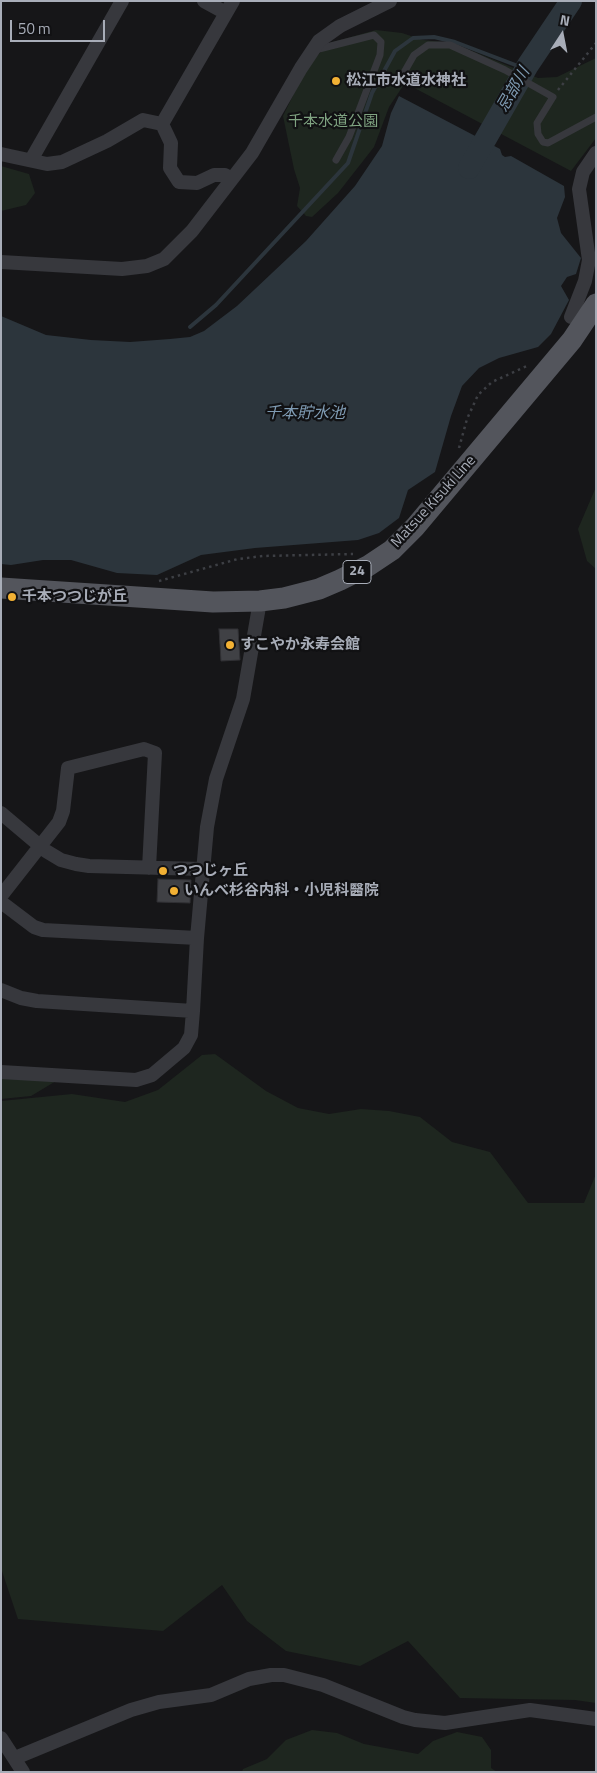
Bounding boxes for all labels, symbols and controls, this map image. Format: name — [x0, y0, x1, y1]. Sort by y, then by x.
text: N — [558, 9, 572, 31]
scale bar — [12, 10, 108, 42]
north arrow — [537, 10, 587, 60]
text: 50 m — [18, 17, 51, 40]
water label: 忌部川 — [494, 64, 534, 116]
place label: 松江市水道水神社 — [346, 72, 466, 90]
marker: 松江市水道水神社 — [330, 75, 342, 87]
park label: 千本水道公園 — [288, 113, 378, 131]
water label: 千本貯水池 — [265, 404, 345, 424]
street label: Matsue Kisuki Line — [388, 452, 480, 552]
road number: 24 — [343, 560, 371, 584]
place label: 千本つつじが丘 — [22, 588, 127, 606]
marker: 千本つつじが丘 — [6, 591, 18, 603]
place label: すこやか永寿会館 — [240, 636, 360, 654]
marker: すこやか永寿会館 — [224, 639, 236, 651]
place label: つつじヶ丘 — [173, 862, 248, 880]
marker: つつじヶ丘 — [157, 865, 169, 877]
place label: いんべ杉谷内科・小児科醫院 — [184, 882, 379, 900]
marker: いんべ杉谷内科・小児科醫院 — [168, 885, 180, 897]

